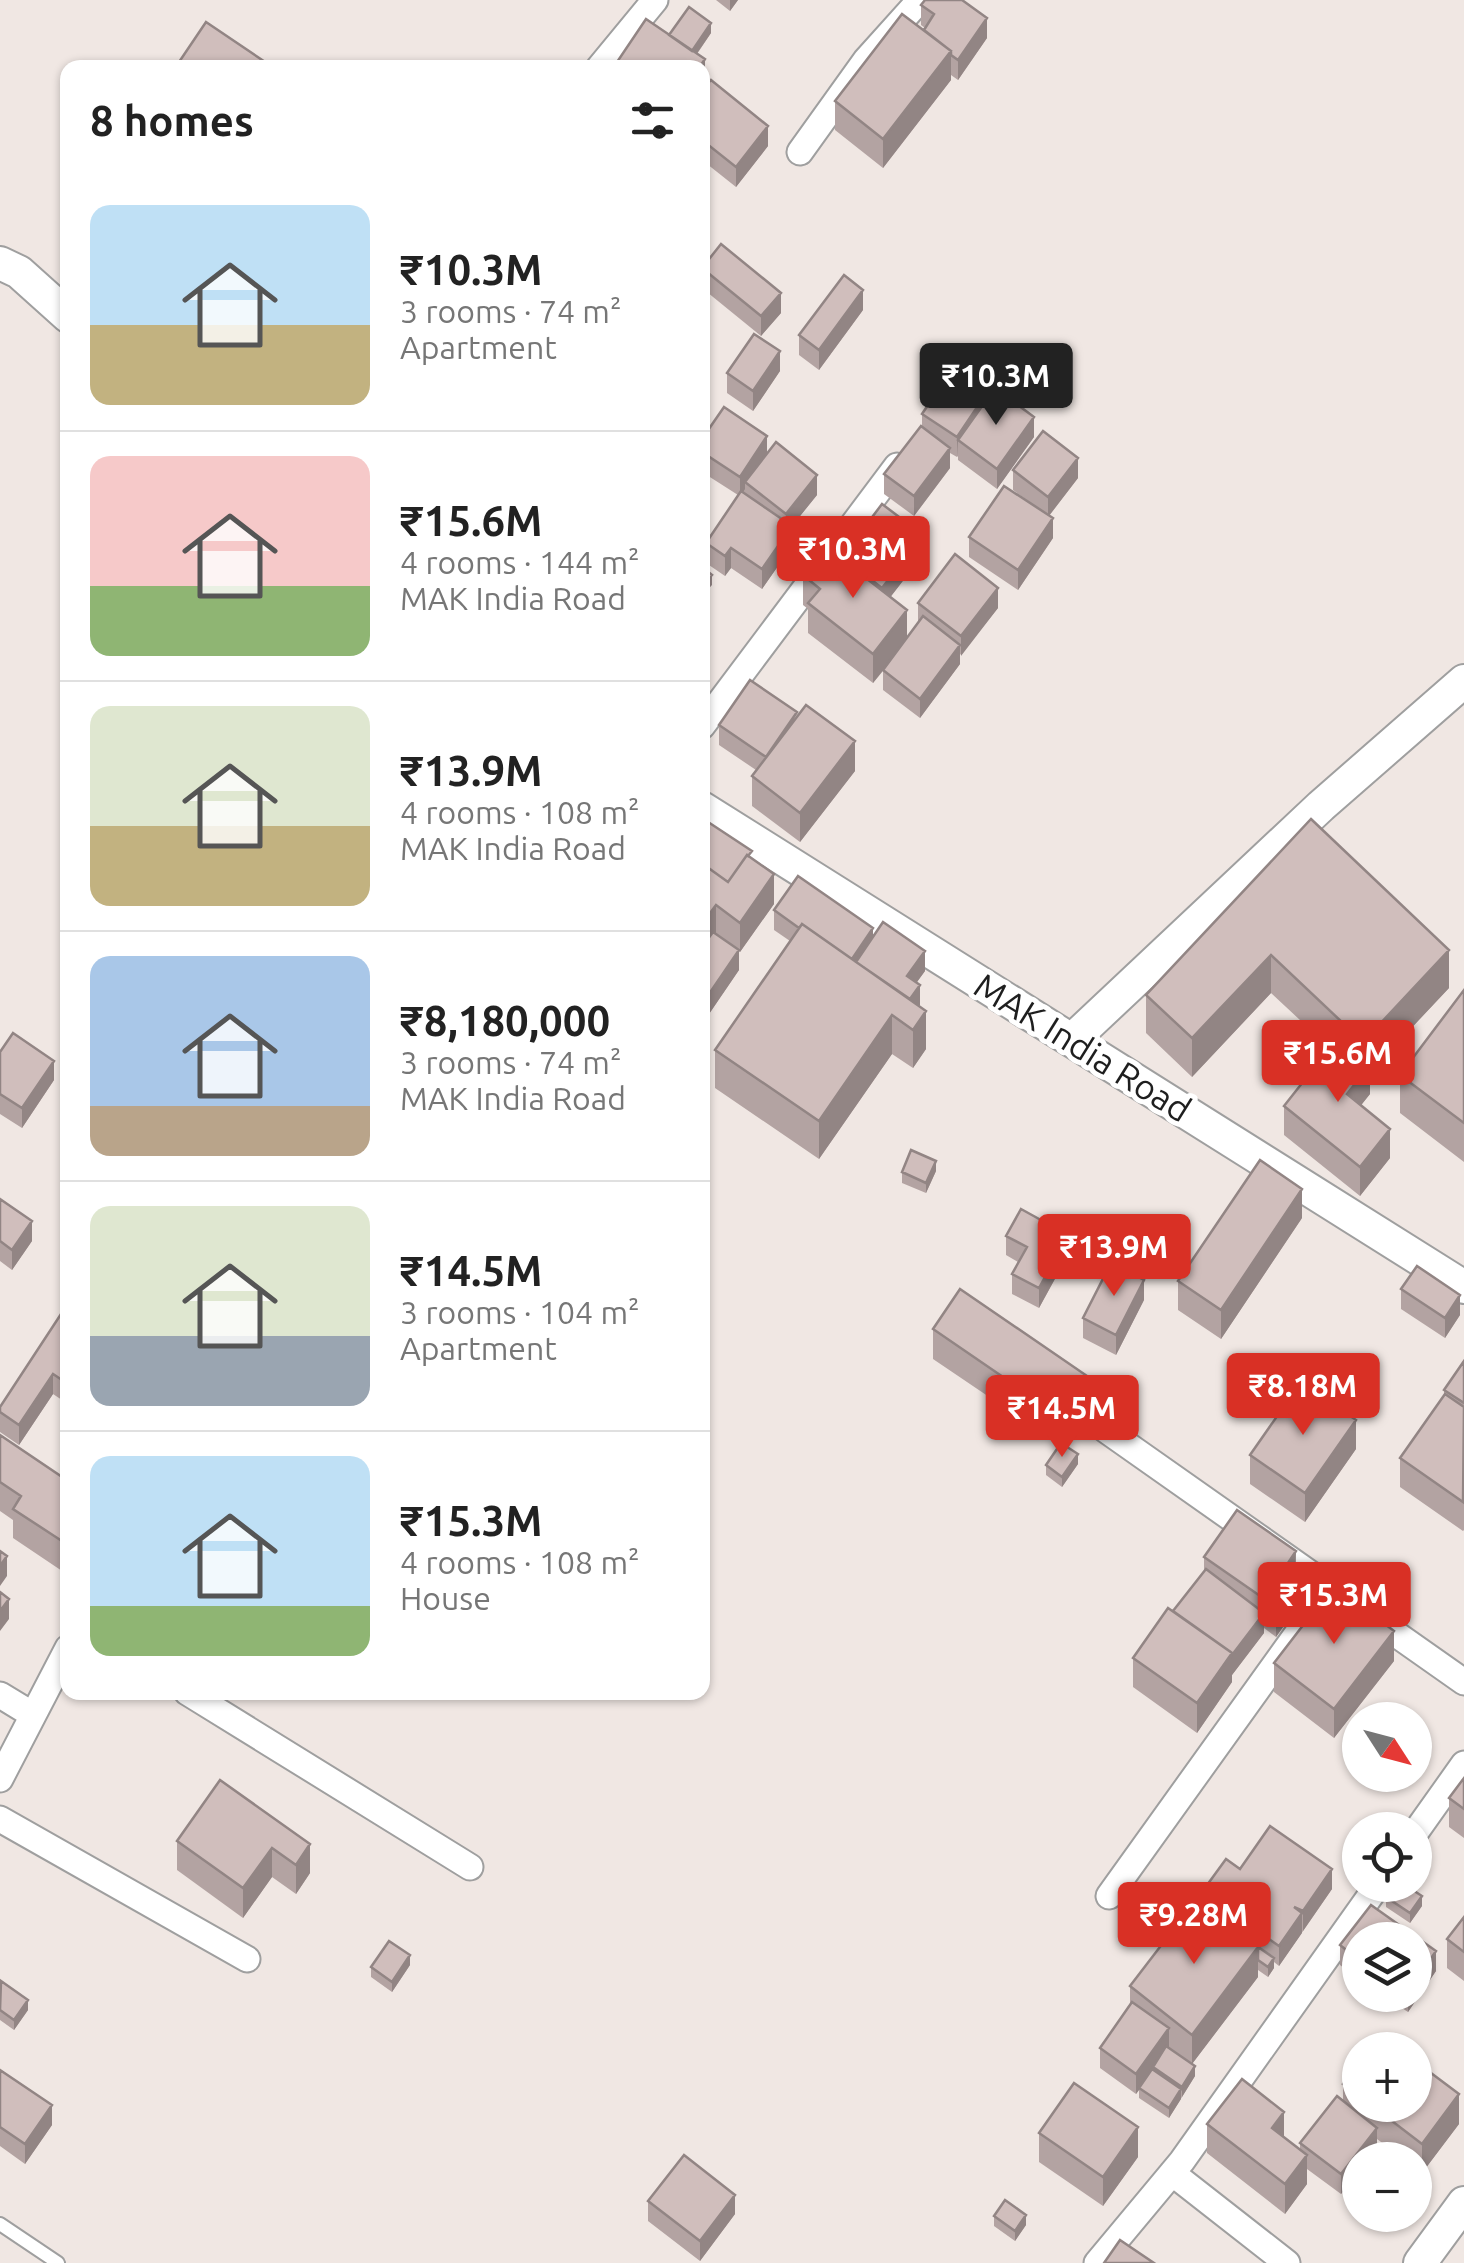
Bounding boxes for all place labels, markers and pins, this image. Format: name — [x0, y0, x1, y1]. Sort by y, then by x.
pin: ₹10.3M — [915, 343, 1077, 428]
pin: ₹10.3M — [772, 516, 934, 601]
pin: ₹15.6M — [1257, 1020, 1419, 1105]
pin: ₹13.9M — [1033, 1214, 1195, 1299]
pin: ₹8.18M — [1222, 1353, 1384, 1438]
pin: ₹14.5M — [981, 1375, 1143, 1460]
pin: ₹15.3M — [1253, 1562, 1415, 1647]
pin: ₹9.28M — [1113, 1882, 1275, 1967]

